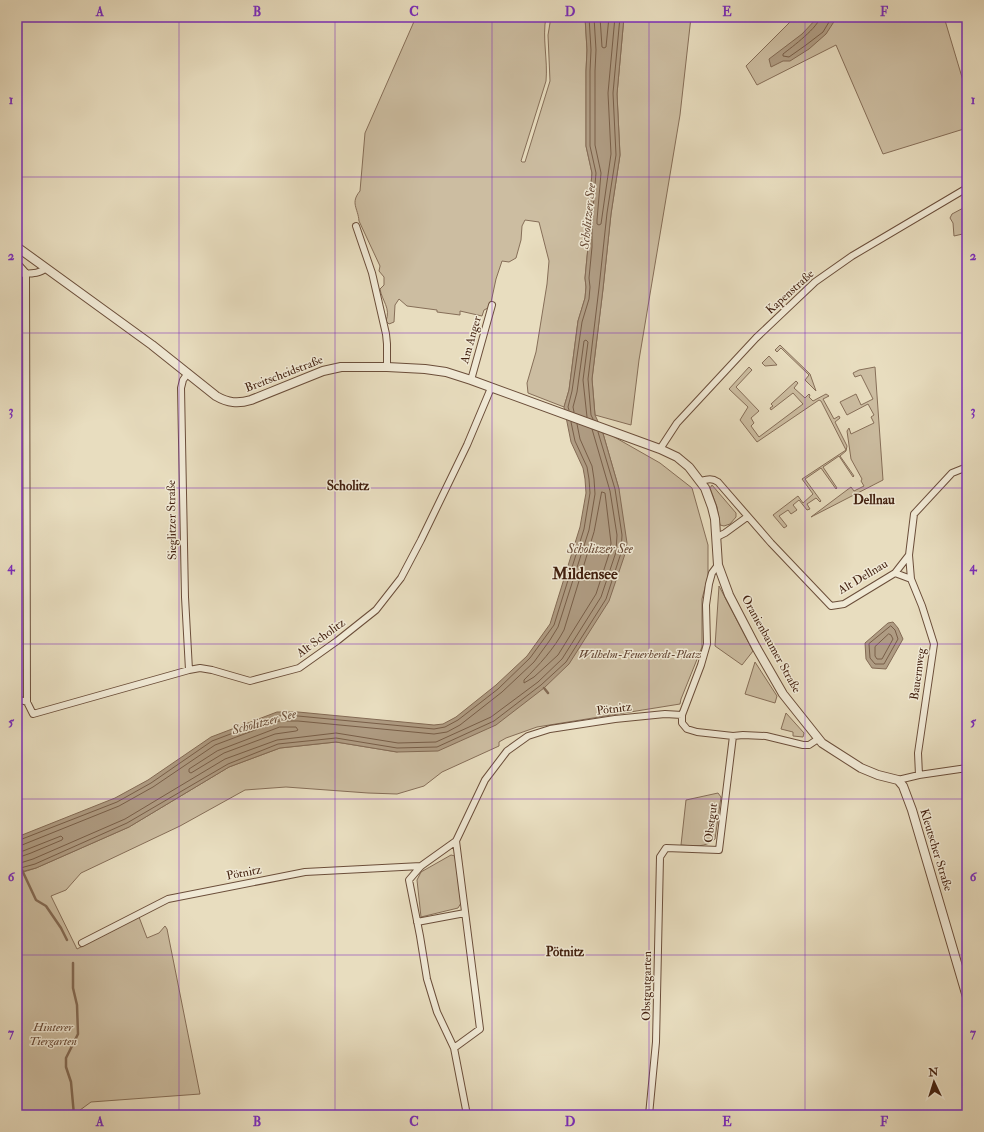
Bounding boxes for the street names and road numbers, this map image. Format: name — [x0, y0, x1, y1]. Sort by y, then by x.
street label: Kapenstraße — [763, 267, 817, 317]
street label: Am Anger — [457, 314, 485, 366]
street label: Breitscheidstraße — [243, 352, 325, 396]
street label: Sieglitzer Straße — [164, 480, 180, 560]
street label: Alt Dellnau — [835, 556, 891, 598]
street label: Oranienbaumer Straße — [738, 593, 804, 695]
street label: Alt Scholitz — [293, 615, 348, 661]
street label: Bauernweg — [907, 646, 929, 701]
street label: Pötnitz — [596, 699, 633, 719]
street label: Obstgut — [701, 802, 721, 844]
street label: Kleutscher Straße — [916, 807, 956, 893]
street label: Pötnitz — [225, 862, 263, 884]
street label: Obstgutgarten — [639, 951, 655, 1021]

